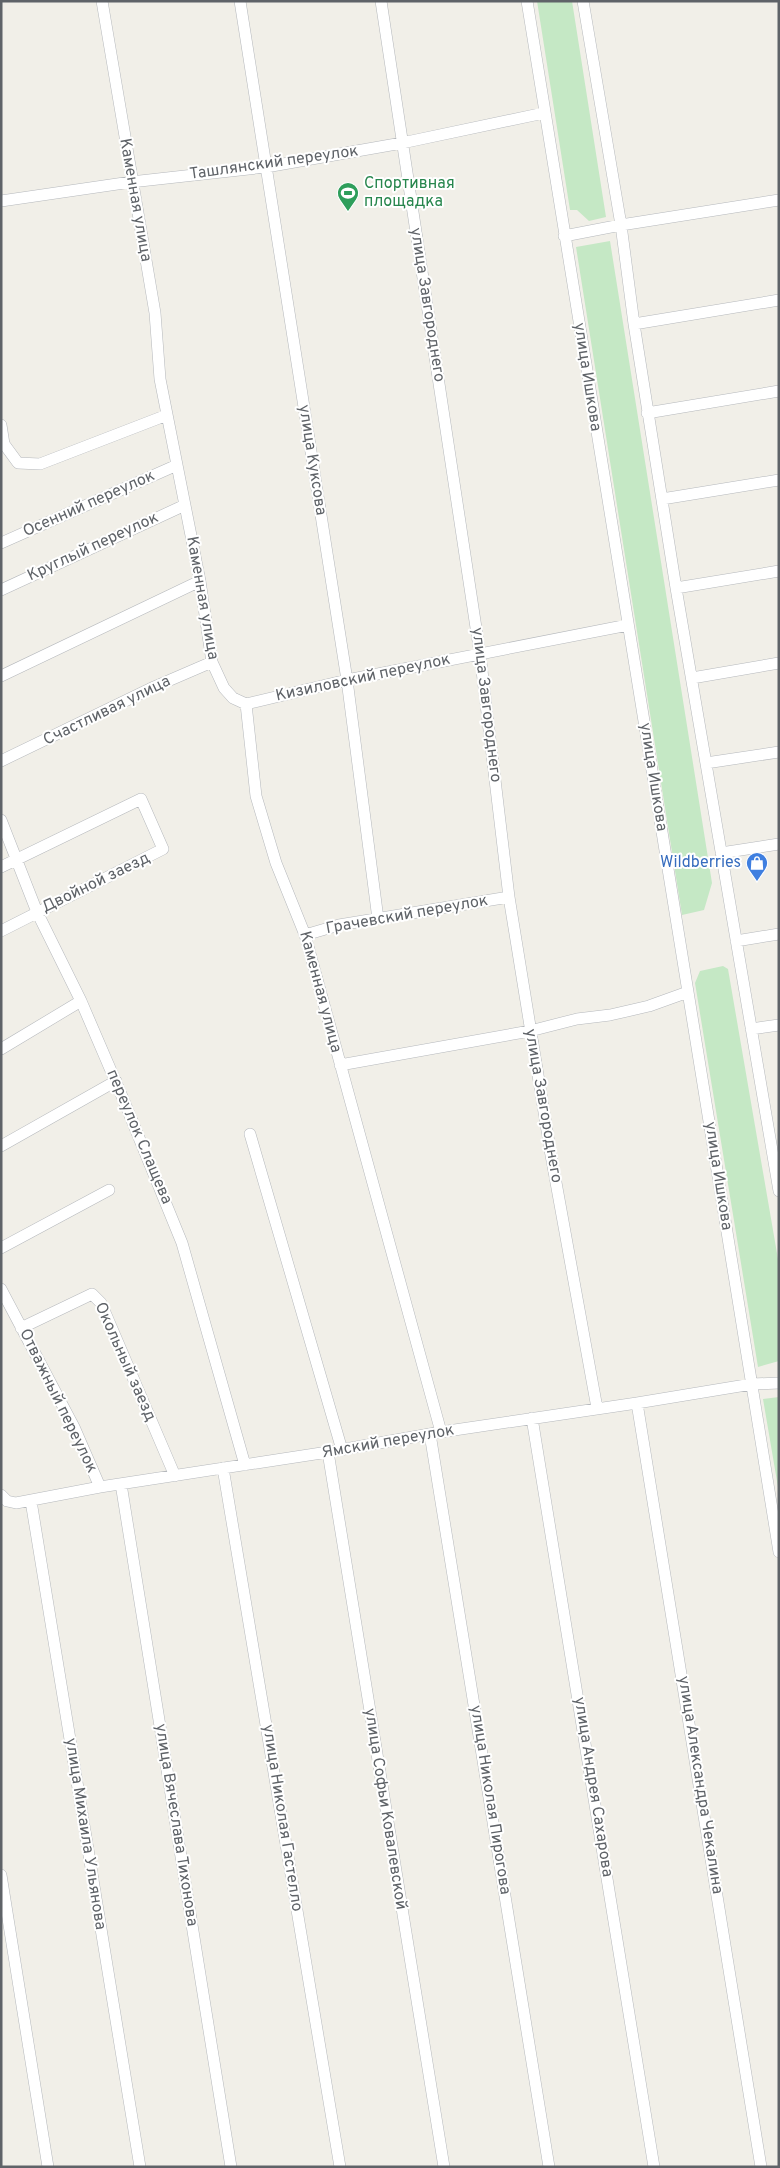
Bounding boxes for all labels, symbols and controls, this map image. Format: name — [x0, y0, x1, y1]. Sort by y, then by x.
street label: Каменная улица — [114, 137, 156, 263]
street label: Ташлянский переулок — [188, 141, 360, 185]
place label: Спортивная площадка — [364, 174, 455, 212]
sports icon: Спортивная площадка — [336, 181, 360, 212]
street label: улица Завгороднего — [405, 226, 449, 384]
street label: улица Ишкова — [569, 321, 605, 433]
street label: улица Куксова — [293, 403, 331, 517]
street label: Осенний переулок — [20, 466, 158, 542]
street label: Круглый переулок — [24, 508, 162, 586]
street label: Каменная улица — [181, 535, 223, 661]
street label: улица Завгороднего — [467, 626, 505, 784]
street label: Кизиловский переулок — [274, 650, 452, 706]
street label: Счастливая улица — [40, 672, 174, 750]
street label: улица Ишкова — [635, 721, 671, 833]
street label: Двойной заезд — [39, 848, 153, 918]
shop icon: Wildberries — [745, 851, 769, 882]
place label: Wildberries — [660, 853, 741, 873]
street label: Грачевский переулок — [324, 891, 490, 939]
street label: Каменная улица — [294, 929, 346, 1055]
street label: улица Завгороднего — [520, 1027, 566, 1185]
street label: переулок Слащева — [102, 1067, 176, 1207]
street label: улица Ишкова — [700, 1120, 736, 1232]
street label: Окольный заезд — [90, 1299, 160, 1425]
street label: Отважный переулок — [14, 1326, 102, 1476]
street label: Ямский переулок — [320, 1420, 456, 1464]
street label: улица Александра Чекалина — [673, 1674, 727, 1896]
street label: улица Андрея Сахарова — [569, 1696, 617, 1878]
street label: улица Николая Пирогова — [465, 1704, 515, 1896]
street label: улица Софьи Ковалевской — [359, 1707, 411, 1911]
street label: улица Вячеслава Тихонова — [150, 1722, 202, 1928]
street label: улица Николая Гастелло — [257, 1723, 307, 1913]
street label: улица Михаила Ульянова — [60, 1737, 110, 1931]

